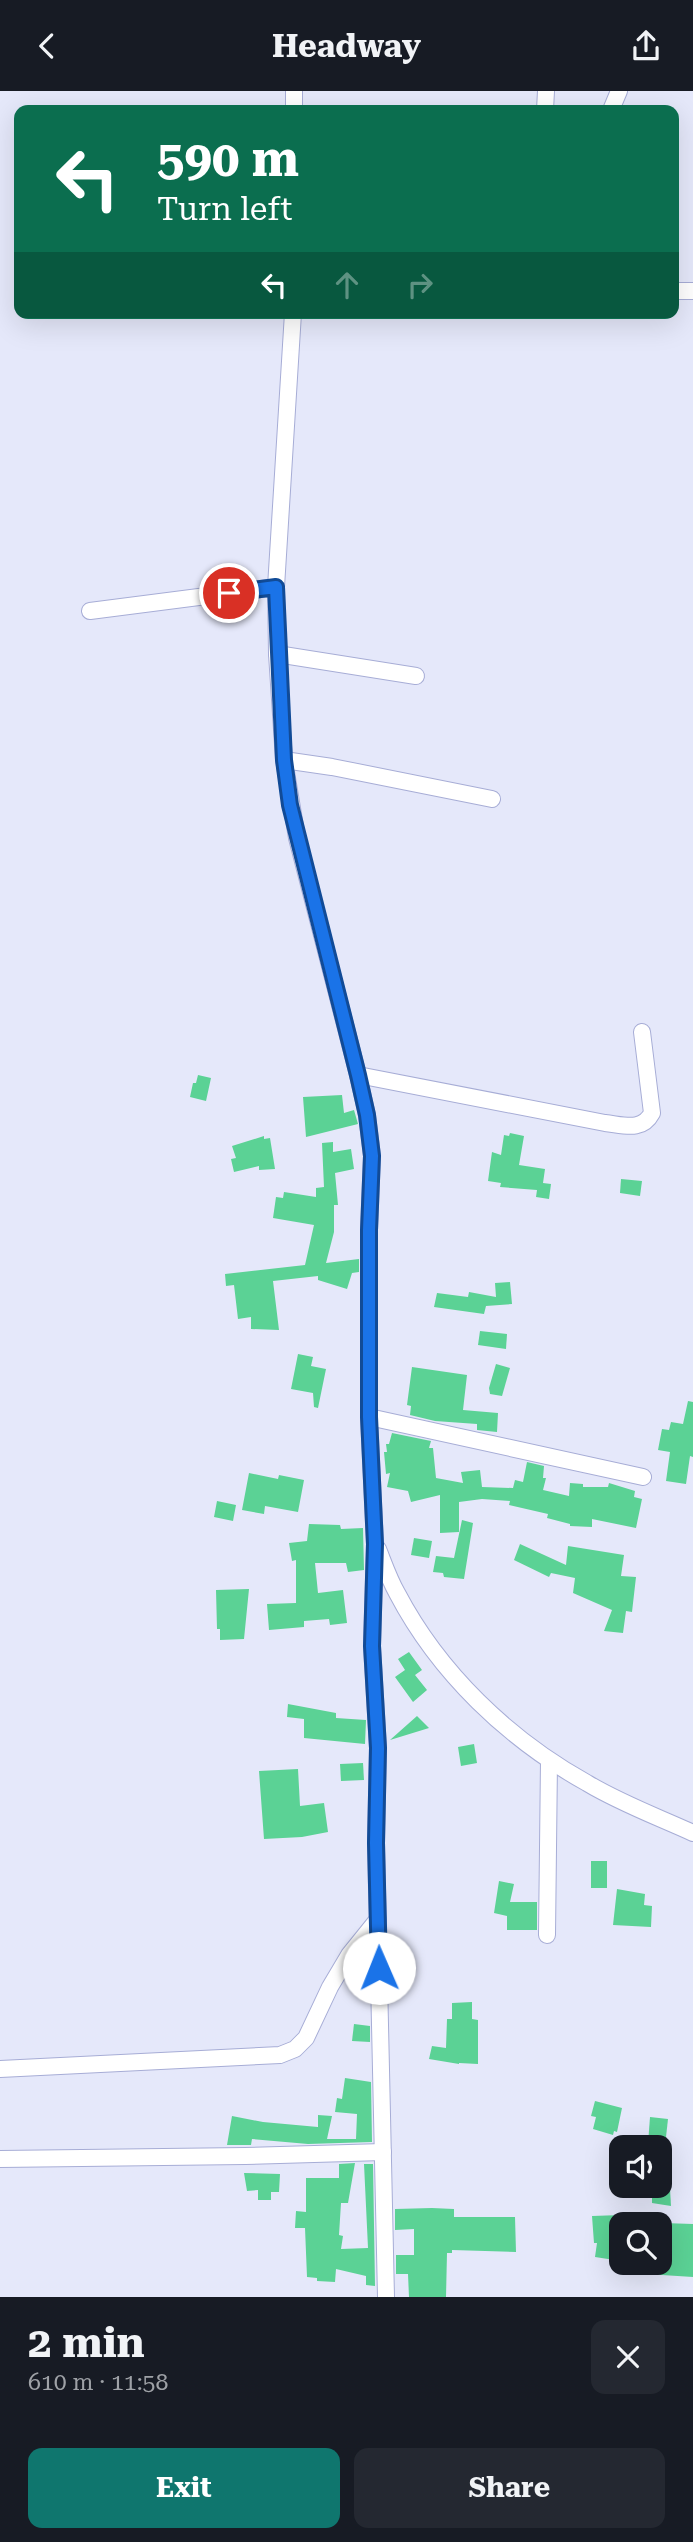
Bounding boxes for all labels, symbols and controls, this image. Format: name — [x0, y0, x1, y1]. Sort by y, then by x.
icon: back — [28, 27, 66, 65]
text: Headway — [272, 27, 421, 65]
icon: share — [627, 27, 665, 65]
text: 590 m — [157, 131, 299, 188]
icon: left — [42, 133, 133, 224]
text: Turn left — [157, 190, 292, 228]
icon: left — [255, 266, 293, 304]
icon: ahead — [328, 266, 366, 304]
icon: right — [401, 266, 439, 304]
pin — [199, 563, 259, 623]
icon: arrive — [210, 574, 248, 612]
position arrow — [342, 1931, 416, 2005]
map controls — [609, 2135, 672, 2275]
button: sound — [609, 2135, 672, 2198]
button: search — [609, 2212, 672, 2275]
text: 2 min — [28, 2318, 145, 2367]
button: close — [591, 2320, 665, 2394]
text: 610 m · 11:58 — [28, 2369, 168, 2396]
button: Exit — [28, 2448, 340, 2528]
button: Share — [354, 2448, 665, 2528]

